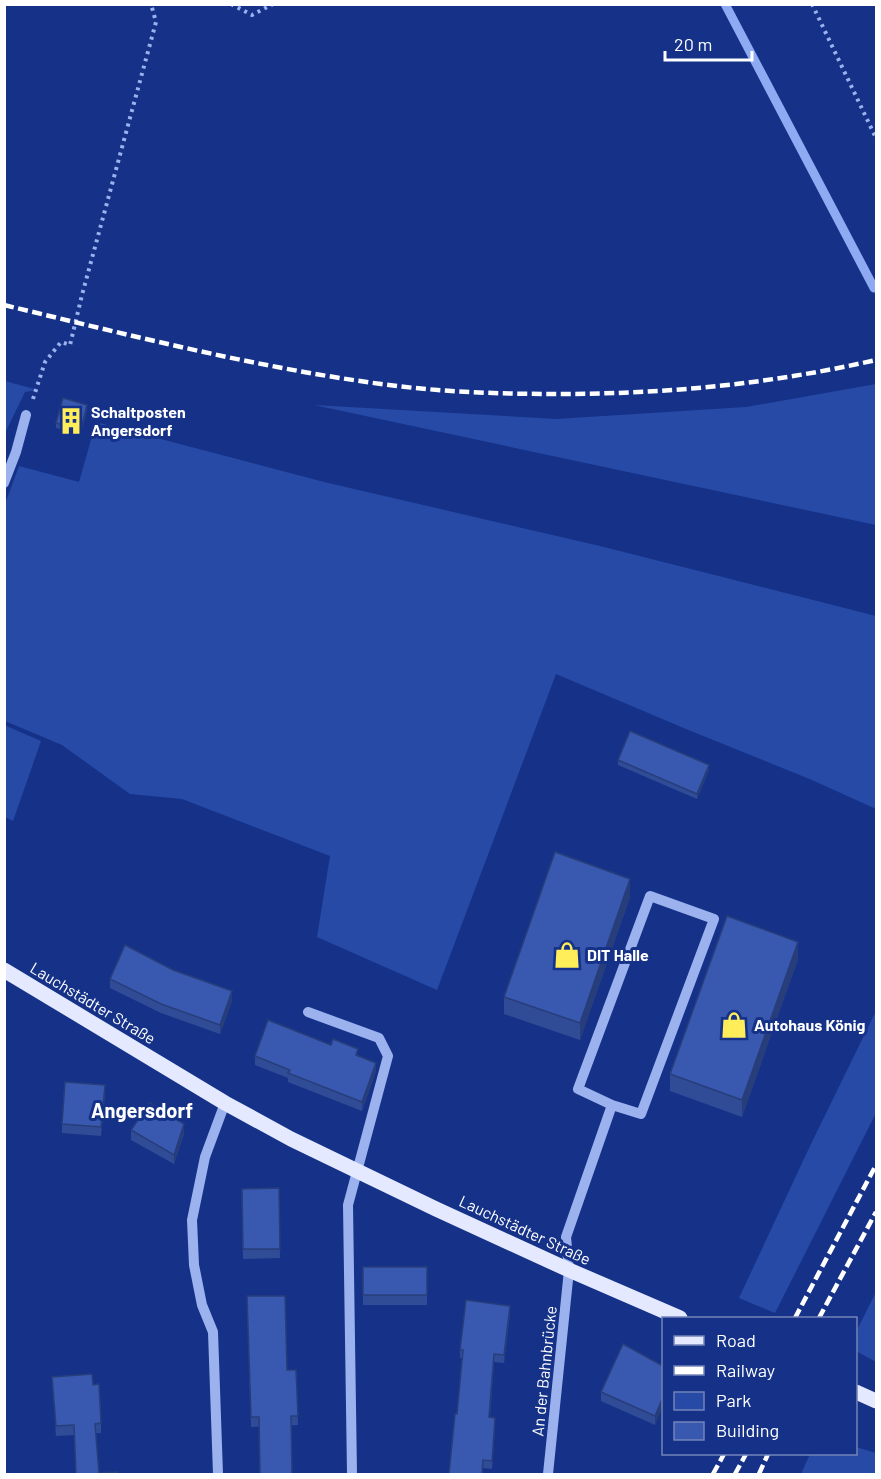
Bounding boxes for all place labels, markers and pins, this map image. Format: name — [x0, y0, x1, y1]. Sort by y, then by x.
place label: Schaltposten Angersdorf — [91, 402, 186, 439]
building icon: Schaltposten Angersdorf — [56, 406, 86, 436]
shop icon: DIT Halle — [552, 940, 582, 970]
place label: DIT Halle — [587, 945, 649, 964]
shop icon: Autohaus König — [719, 1010, 749, 1040]
place label: Autohaus König — [754, 1015, 866, 1034]

